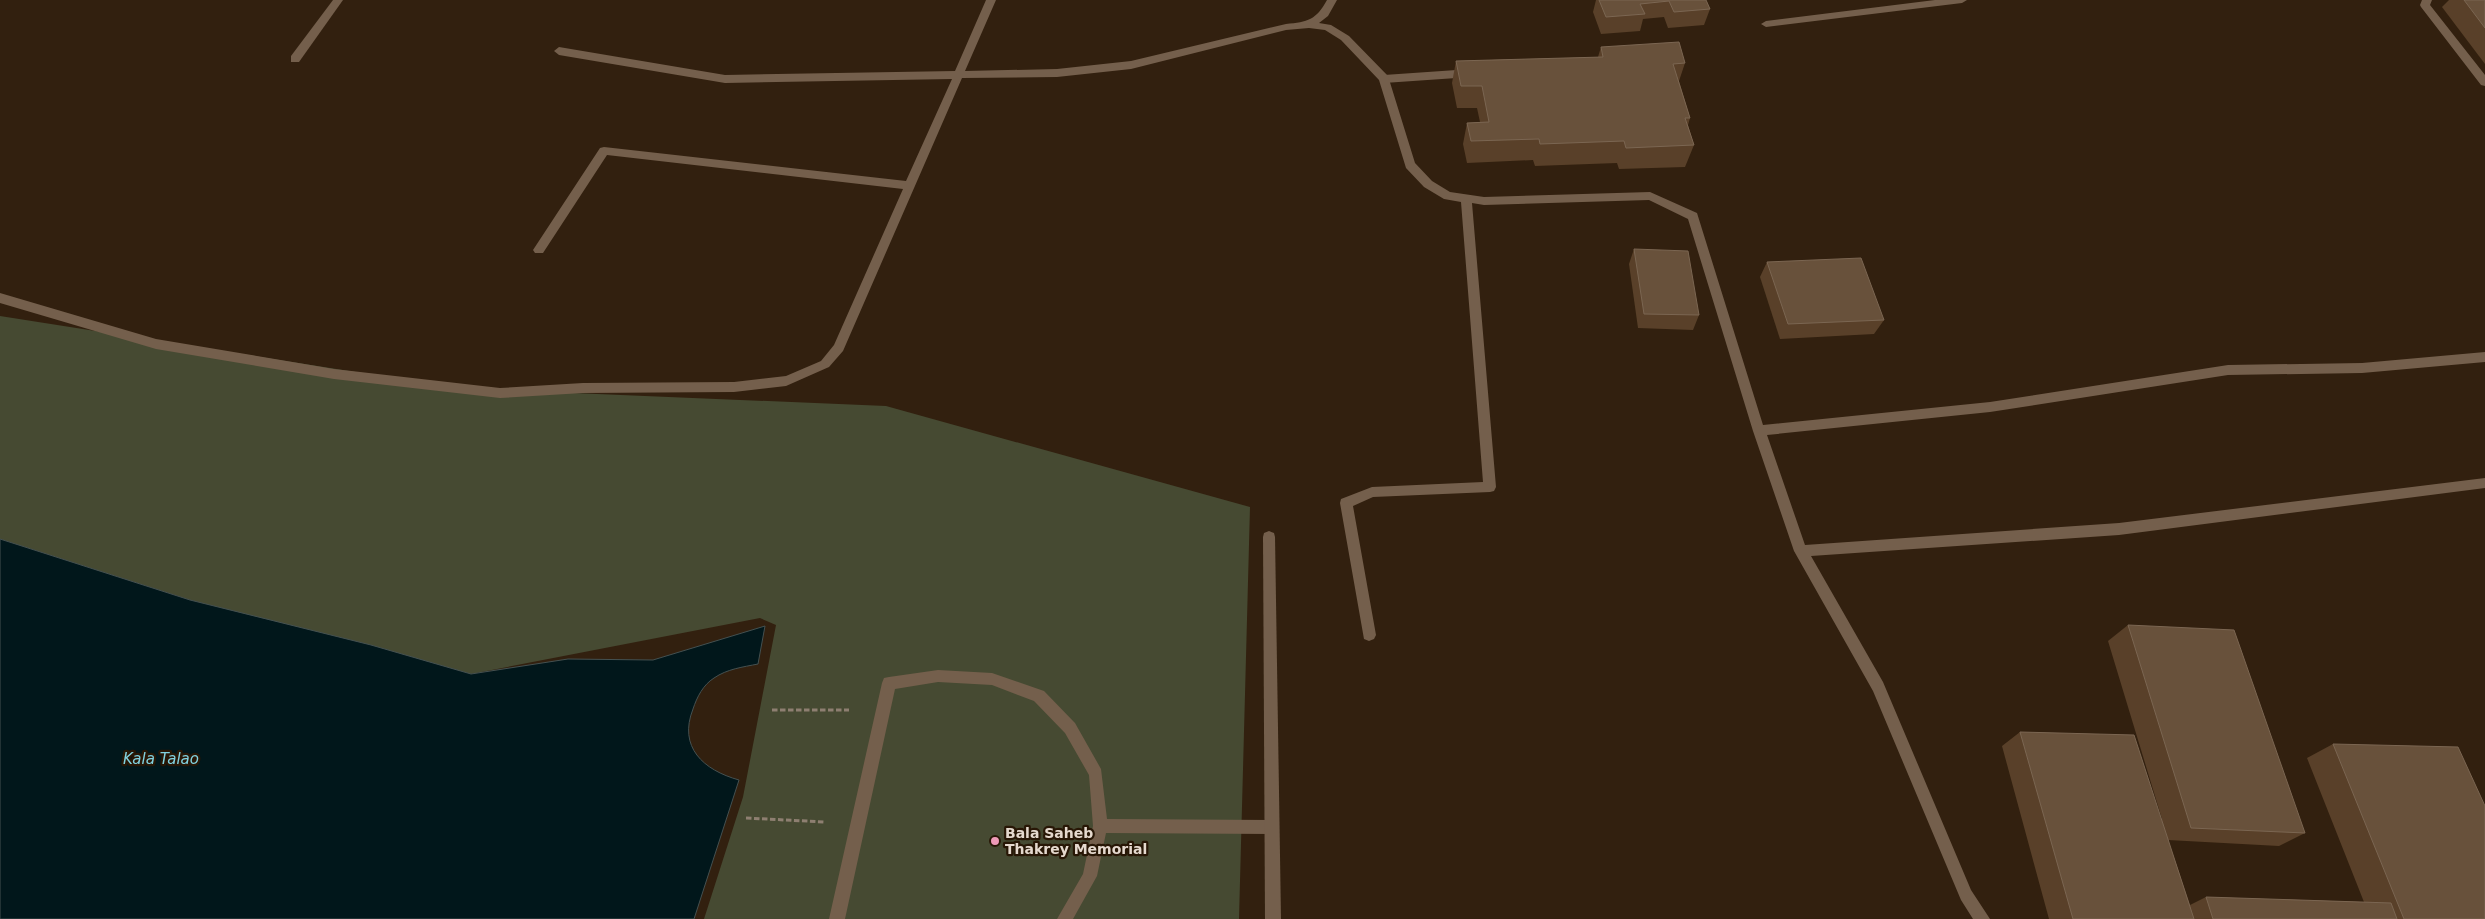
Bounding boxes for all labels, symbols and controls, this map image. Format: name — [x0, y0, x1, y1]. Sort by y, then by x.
water label: Kala Talao — [123, 750, 199, 768]
place label: Bala Saheb Thakrey Memorial — [1005, 825, 1147, 857]
marker: Bala Saheb Thakrey Memorial — [989, 835, 1001, 847]

